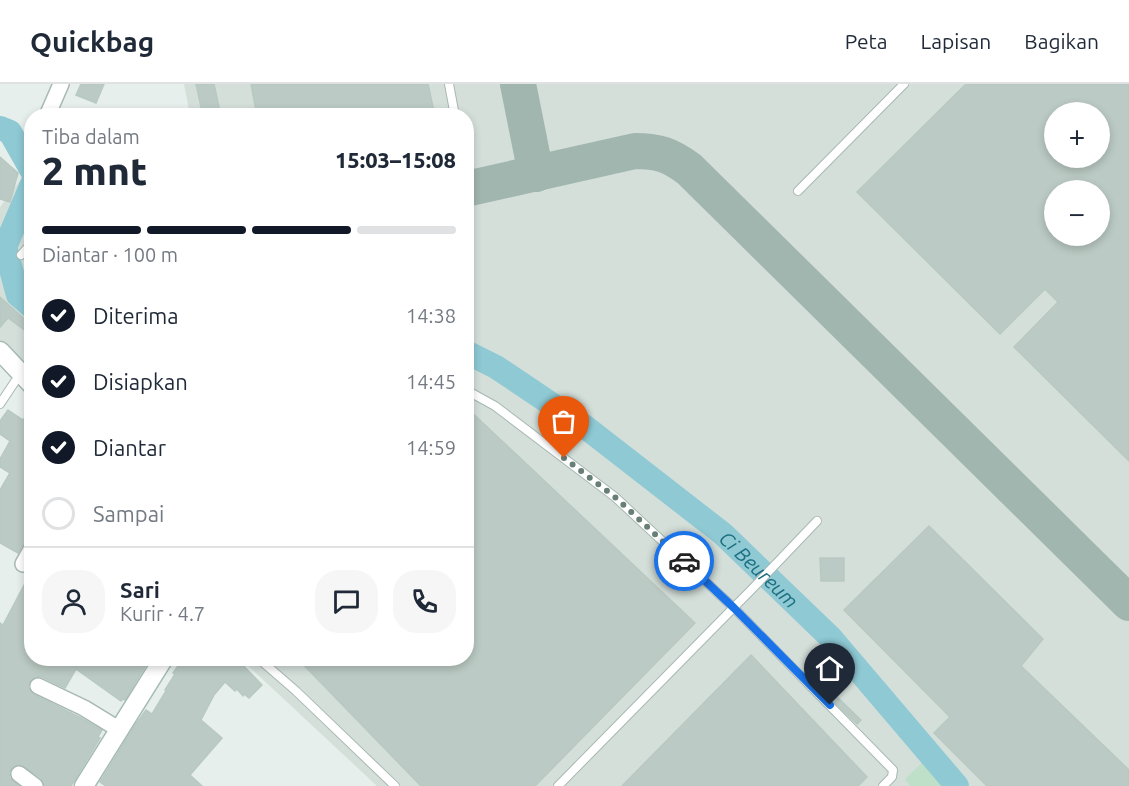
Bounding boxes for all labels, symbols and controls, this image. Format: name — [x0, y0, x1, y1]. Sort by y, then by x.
text: Quickbag — [30, 26, 154, 57]
text: Peta — [845, 29, 888, 53]
text: Lapisan — [921, 29, 991, 53]
text: Bagikan — [1024, 29, 1099, 53]
map controls — [1044, 102, 1110, 246]
button: + — [1044, 102, 1110, 168]
text: Tiba dalam — [42, 125, 140, 148]
text: 15:03–15:08 — [335, 147, 456, 172]
text: 2 mnt — [42, 149, 147, 192]
button: − — [1044, 180, 1110, 246]
text: Diantar · 100 m — [42, 243, 178, 266]
icon: check — [42, 299, 75, 332]
text: Diterima — [93, 303, 179, 328]
text: 14:38 — [406, 304, 456, 327]
icon: check — [42, 365, 75, 398]
text: Disiapkan — [93, 369, 188, 394]
text: 14:45 — [406, 370, 456, 393]
pin — [538, 396, 589, 458]
icon: bag — [547, 405, 580, 438]
icon: check — [42, 431, 75, 464]
text: Diantar — [93, 435, 166, 460]
text: 14:59 — [406, 436, 456, 459]
text: Sampai — [93, 501, 164, 526]
water label: Ci Beureum — [715, 526, 804, 612]
courier — [654, 531, 714, 591]
icon: car — [668, 545, 701, 578]
button: person — [42, 570, 105, 633]
button: chat — [315, 570, 378, 633]
button: phone — [393, 570, 456, 633]
text: Sari — [120, 577, 160, 602]
text: Kurir · 4.7 — [120, 602, 205, 625]
pin — [804, 643, 855, 705]
icon: home — [813, 652, 846, 685]

